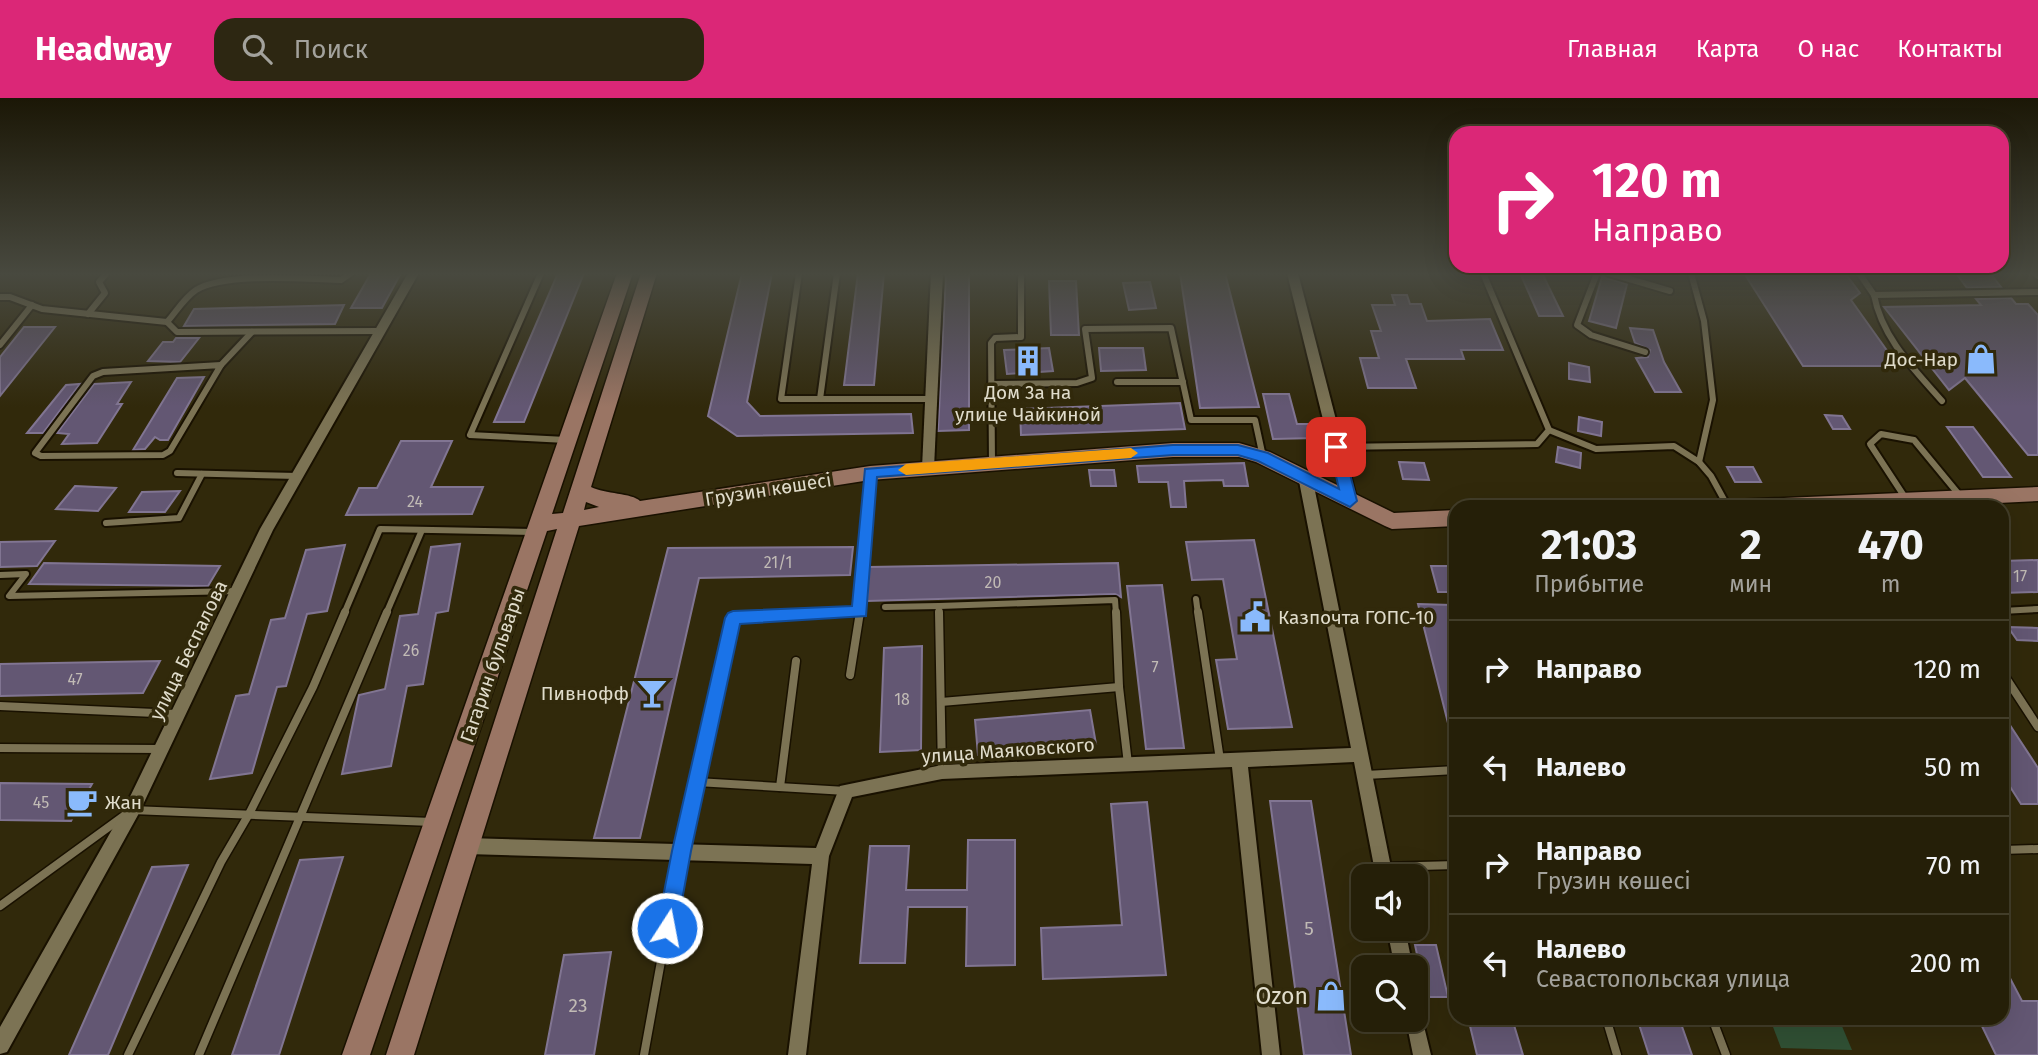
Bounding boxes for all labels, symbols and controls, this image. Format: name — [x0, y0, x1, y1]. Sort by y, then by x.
search box — [214, 18, 704, 81]
text: Headway — [35, 29, 172, 69]
icon: search — [238, 30, 276, 68]
text: Поиск — [294, 34, 368, 65]
text: Главная — [1567, 35, 1658, 63]
text: Карта — [1696, 35, 1759, 63]
text: О нас — [1797, 35, 1859, 63]
text: Контакты — [1897, 35, 2003, 63]
text: 120 m — [1592, 151, 1722, 210]
icon: right — [1477, 154, 1568, 245]
text: Направо — [1592, 211, 1723, 249]
shop icon: Дос-Нар — [1964, 342, 1998, 376]
building icon: Дом 3а на улице Чайкиной — [1011, 344, 1045, 378]
place label: Дос-Нар — [1884, 348, 1958, 371]
place label: Дом 3а на улице Чайкиной — [955, 381, 1101, 426]
pin — [1306, 417, 1366, 477]
icon: arrive — [1317, 428, 1355, 466]
street label: Грузин көшесі — [703, 468, 833, 511]
house number: 24 — [407, 492, 423, 511]
text: 21:03 — [1541, 520, 1637, 570]
text: 2 — [1740, 520, 1762, 570]
text: 470 — [1857, 520, 1924, 570]
house number: 21/1 — [764, 553, 792, 572]
house number: 17 — [2013, 567, 2027, 586]
text: Прибытие — [1534, 570, 1644, 598]
text: мин — [1729, 570, 1772, 598]
text: m — [1881, 570, 1900, 598]
house number: 20 — [985, 573, 1001, 592]
street label: улица Беспалова — [145, 576, 232, 724]
street label: Гагарин бульвары — [455, 585, 530, 745]
public building icon: Казпочта ГОПС-10 — [1238, 600, 1272, 634]
place label: Казпочта ГОПС-10 — [1278, 606, 1434, 629]
house number: 26 — [403, 641, 419, 660]
icon: right — [1477, 650, 1515, 688]
text: Направо — [1536, 654, 1642, 685]
text: 120 m — [1913, 654, 1981, 685]
house number: 7 — [1151, 658, 1159, 677]
house number: 47 — [67, 670, 83, 689]
bar icon: Пивнофф — [635, 676, 669, 710]
place label: Пивнофф — [541, 682, 629, 705]
house number: 18 — [894, 690, 910, 709]
street label: улица Маяковского — [921, 733, 1095, 768]
icon: left — [1477, 748, 1515, 786]
text: Налево — [1536, 752, 1626, 783]
text: 50 m — [1924, 752, 1981, 783]
cafe icon: Жан — [65, 785, 99, 819]
place label: Жан — [105, 791, 142, 814]
house number: 45 — [33, 793, 49, 812]
text: Направо — [1536, 836, 1642, 867]
icon: right — [1477, 846, 1515, 884]
text: 70 m — [1926, 850, 1981, 881]
map controls — [1351, 864, 1428, 1032]
button: sound — [1351, 864, 1428, 941]
text: Грузин көшесі — [1536, 867, 1691, 895]
position arrow — [630, 891, 704, 965]
house number: 5 — [1304, 917, 1314, 940]
text: Налево — [1536, 934, 1626, 965]
icon: left — [1477, 944, 1515, 982]
text: 200 m — [1910, 948, 1981, 979]
button: search — [1351, 955, 1428, 1032]
text: Севастопольская улица — [1536, 965, 1790, 993]
shop icon: Ozon — [1314, 979, 1348, 1013]
place label: Ozon — [1256, 982, 1308, 1010]
house number: 23 — [569, 994, 587, 1017]

